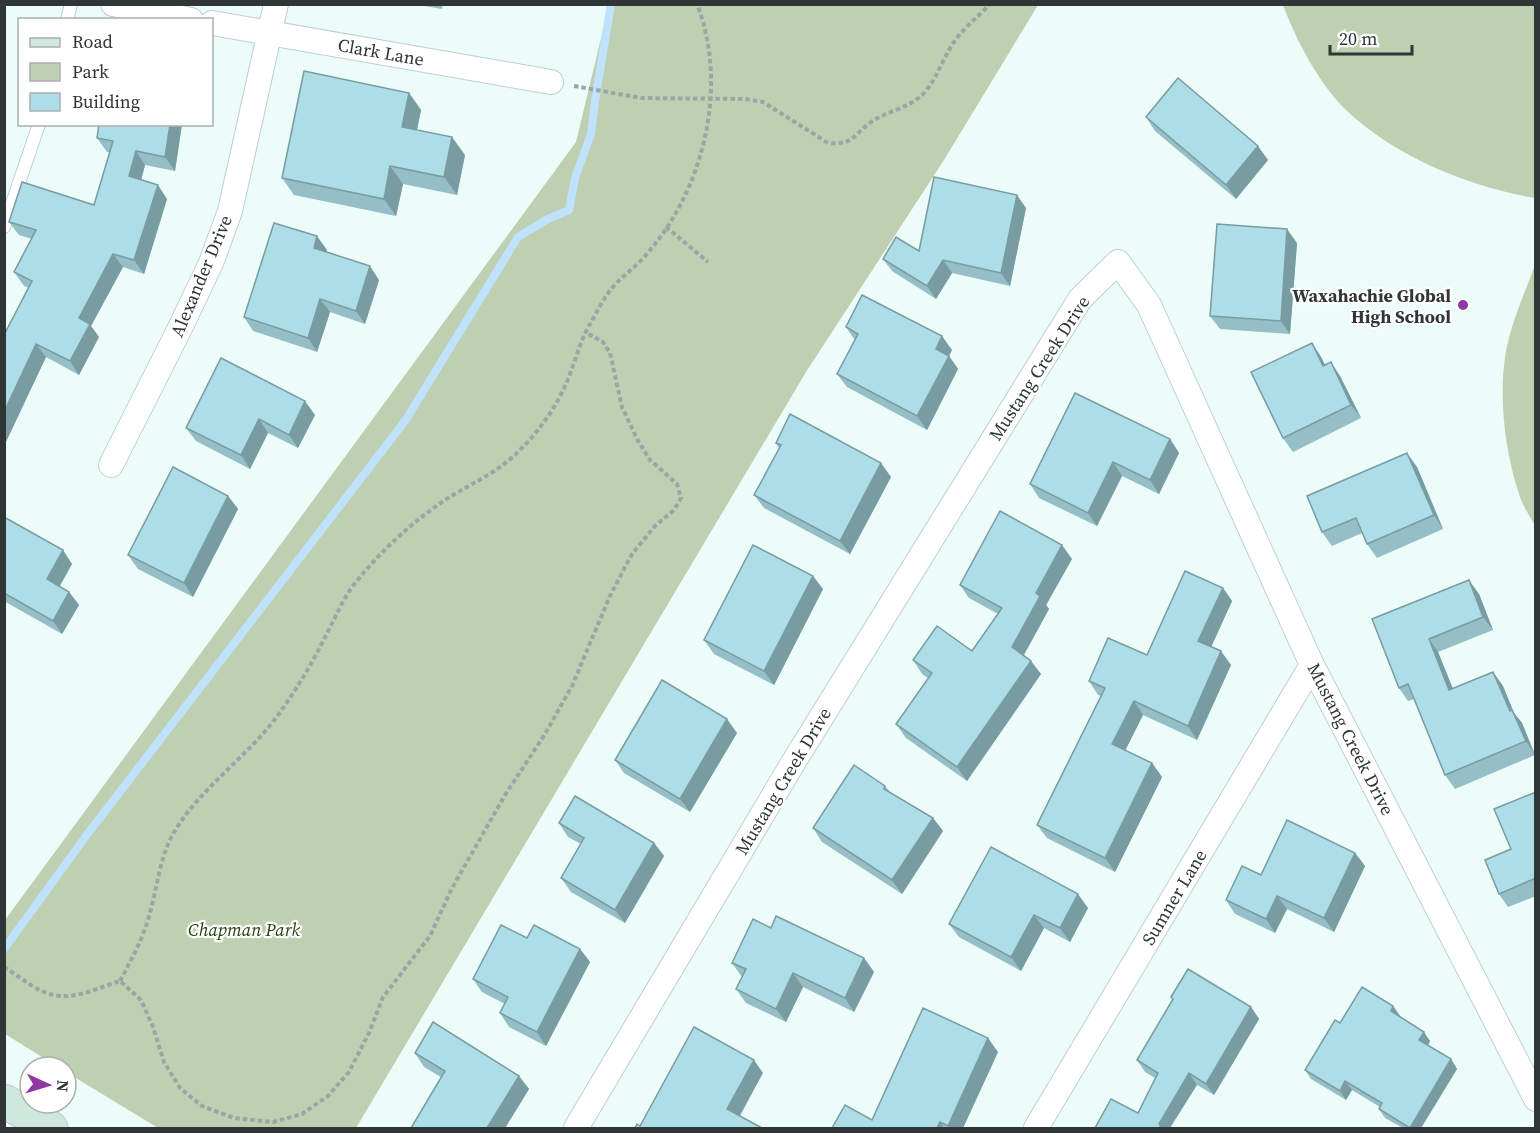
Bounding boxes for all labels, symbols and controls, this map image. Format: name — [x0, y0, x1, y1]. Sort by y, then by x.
legend — [18, 18, 213, 126]
scale bar — [1330, 18, 1412, 56]
text: 20 m — [1339, 26, 1377, 51]
text: Road — [72, 29, 113, 54]
street label: Clark Lane — [336, 32, 426, 72]
text: Park — [72, 59, 109, 84]
text: Building — [72, 89, 140, 114]
street label: Alexander Drive — [164, 211, 238, 341]
place label: Waxahachie Global High School — [1292, 283, 1451, 329]
street label: Mustang Creek Drive — [983, 291, 1095, 445]
marker: Waxahachie Global High School — [1456, 298, 1470, 312]
street label: Mustang Creek Drive — [1302, 659, 1400, 819]
street label: Mustang Creek Drive — [729, 703, 837, 859]
street label: Sumner Lane — [1136, 844, 1212, 950]
park label: Chapman Park — [188, 917, 301, 942]
north arrow — [18, 1055, 78, 1115]
text: N — [52, 1079, 74, 1093]

